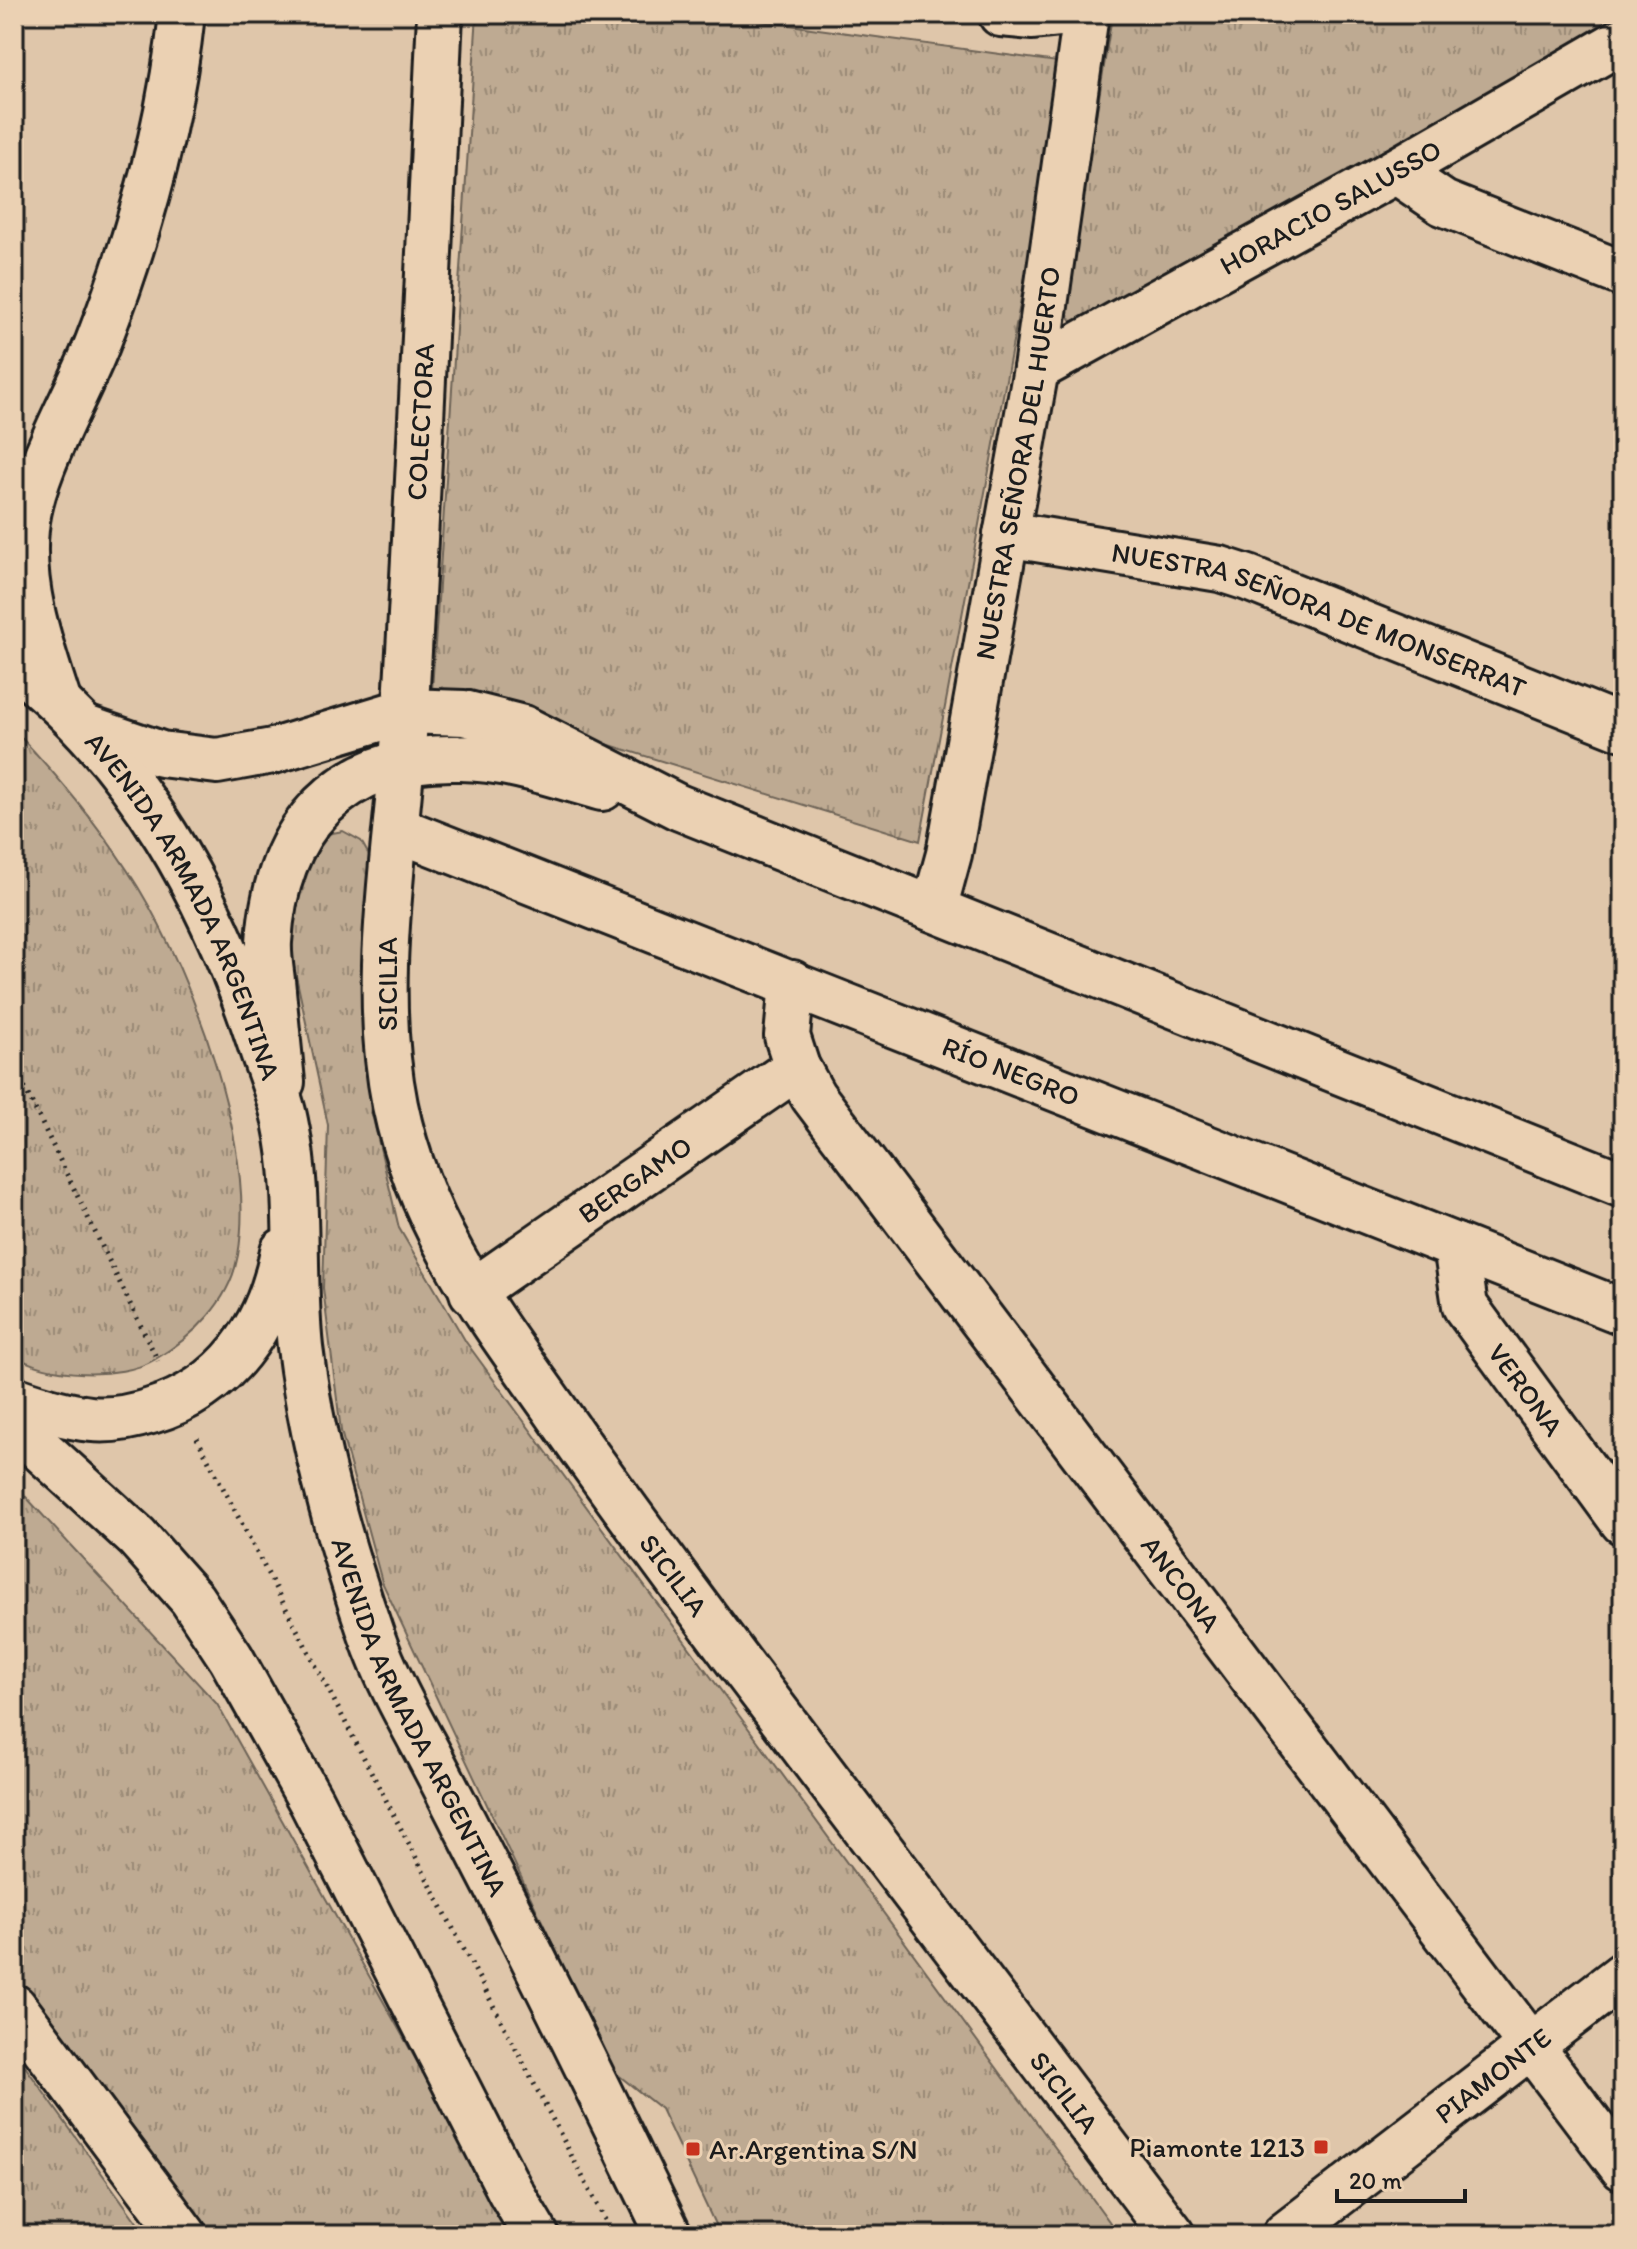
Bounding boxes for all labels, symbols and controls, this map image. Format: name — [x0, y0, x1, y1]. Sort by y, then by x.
street label: HORACIO SALUSSO — [1213, 132, 1447, 282]
street label: NUESTRA SEÑORA DEL HUERTO — [967, 264, 1067, 662]
street label: COLECTORA — [399, 342, 441, 501]
street label: NUESTRA SEÑORA DE MONSERRAT — [1109, 535, 1532, 705]
street label: AVENIDA ARMADA ARGENTINA — [78, 724, 288, 1084]
street label: SICILIA — [370, 937, 404, 1031]
street label: RÍO NEGRO — [937, 1029, 1085, 1113]
street label: BERGAMO — [572, 1128, 698, 1230]
street label: VERONA — [1481, 1336, 1571, 1442]
street label: SICILIA — [632, 1527, 716, 1623]
street label: ANCONA — [1134, 1529, 1229, 1638]
street label: AVENIDA ARMADA ARGENTINA — [324, 1534, 516, 1902]
street label: PIAMONTE — [1428, 2020, 1557, 2131]
street label: SICILIA — [1023, 2044, 1107, 2140]
place label: Piamonte 1213 — [1129, 2130, 1305, 2164]
place label: Ar.Argentina S/N — [709, 2132, 918, 2166]
marker: Piamonte 1213 — [1312, 2138, 1330, 2156]
marker: Ar.Argentina S/N — [684, 2140, 702, 2158]
scale bar — [1337, 2153, 1465, 2203]
text: 20 m — [1349, 2166, 1402, 2195]

